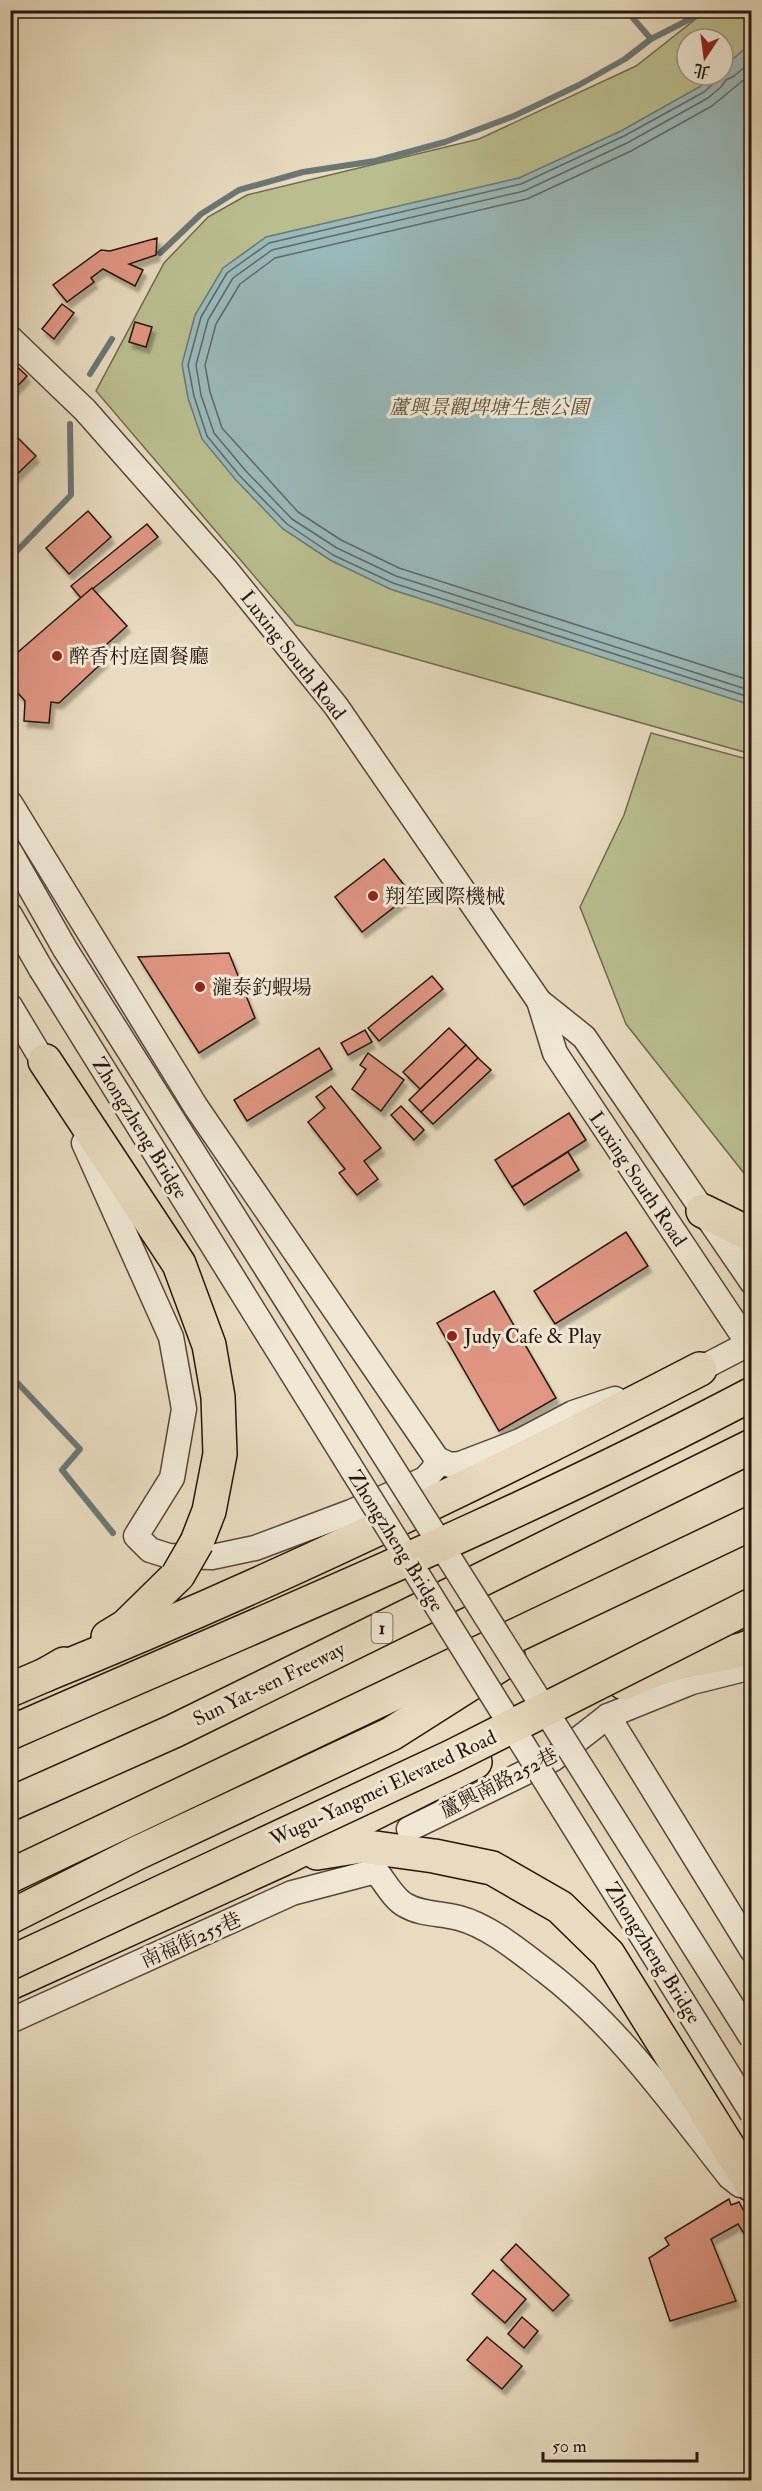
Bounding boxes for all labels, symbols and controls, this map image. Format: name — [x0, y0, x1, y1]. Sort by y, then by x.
north arrow — [675, 27, 735, 87]
text: 北 — [692, 59, 712, 82]
park label: 蘆興景觀埤塘生態公園 — [389, 395, 592, 420]
street label: Luxing South Road — [235, 585, 351, 725]
place label: 醉香村庭園餐廳 — [69, 644, 209, 669]
marker: 醉香村庭園餐廳 — [50, 649, 64, 663]
place label: 翔笙國際機械 — [385, 884, 505, 909]
marker: 翔笙國際機械 — [366, 889, 380, 903]
place label: 瀧泰釣蝦場 — [212, 975, 312, 1000]
marker: 瀧泰釣蝦場 — [193, 980, 207, 994]
street label: Zhongzheng Bridge — [86, 1053, 194, 1203]
street label: Luxing South Road — [584, 1107, 692, 1251]
place label: Judy Cafe & Play — [463, 1324, 602, 1349]
marker: Judy Cafe & Play — [445, 1329, 459, 1343]
street label: Zhongzheng Bridge — [342, 1466, 450, 1616]
road number: 1 — [372, 1613, 392, 1643]
street label: Sun Yat-sen Freeway — [189, 1636, 350, 1732]
street label: Wugu-Yangmei Elevated Road — [265, 1724, 500, 1852]
street label: 蘆興南路252巷 — [436, 1743, 562, 1823]
street label: Zhongzheng Bridge — [599, 1878, 707, 2028]
street label: 南福街255巷 — [137, 1907, 245, 1973]
scale bar — [543, 2425, 698, 2463]
text: 50 m — [552, 2435, 587, 2458]

